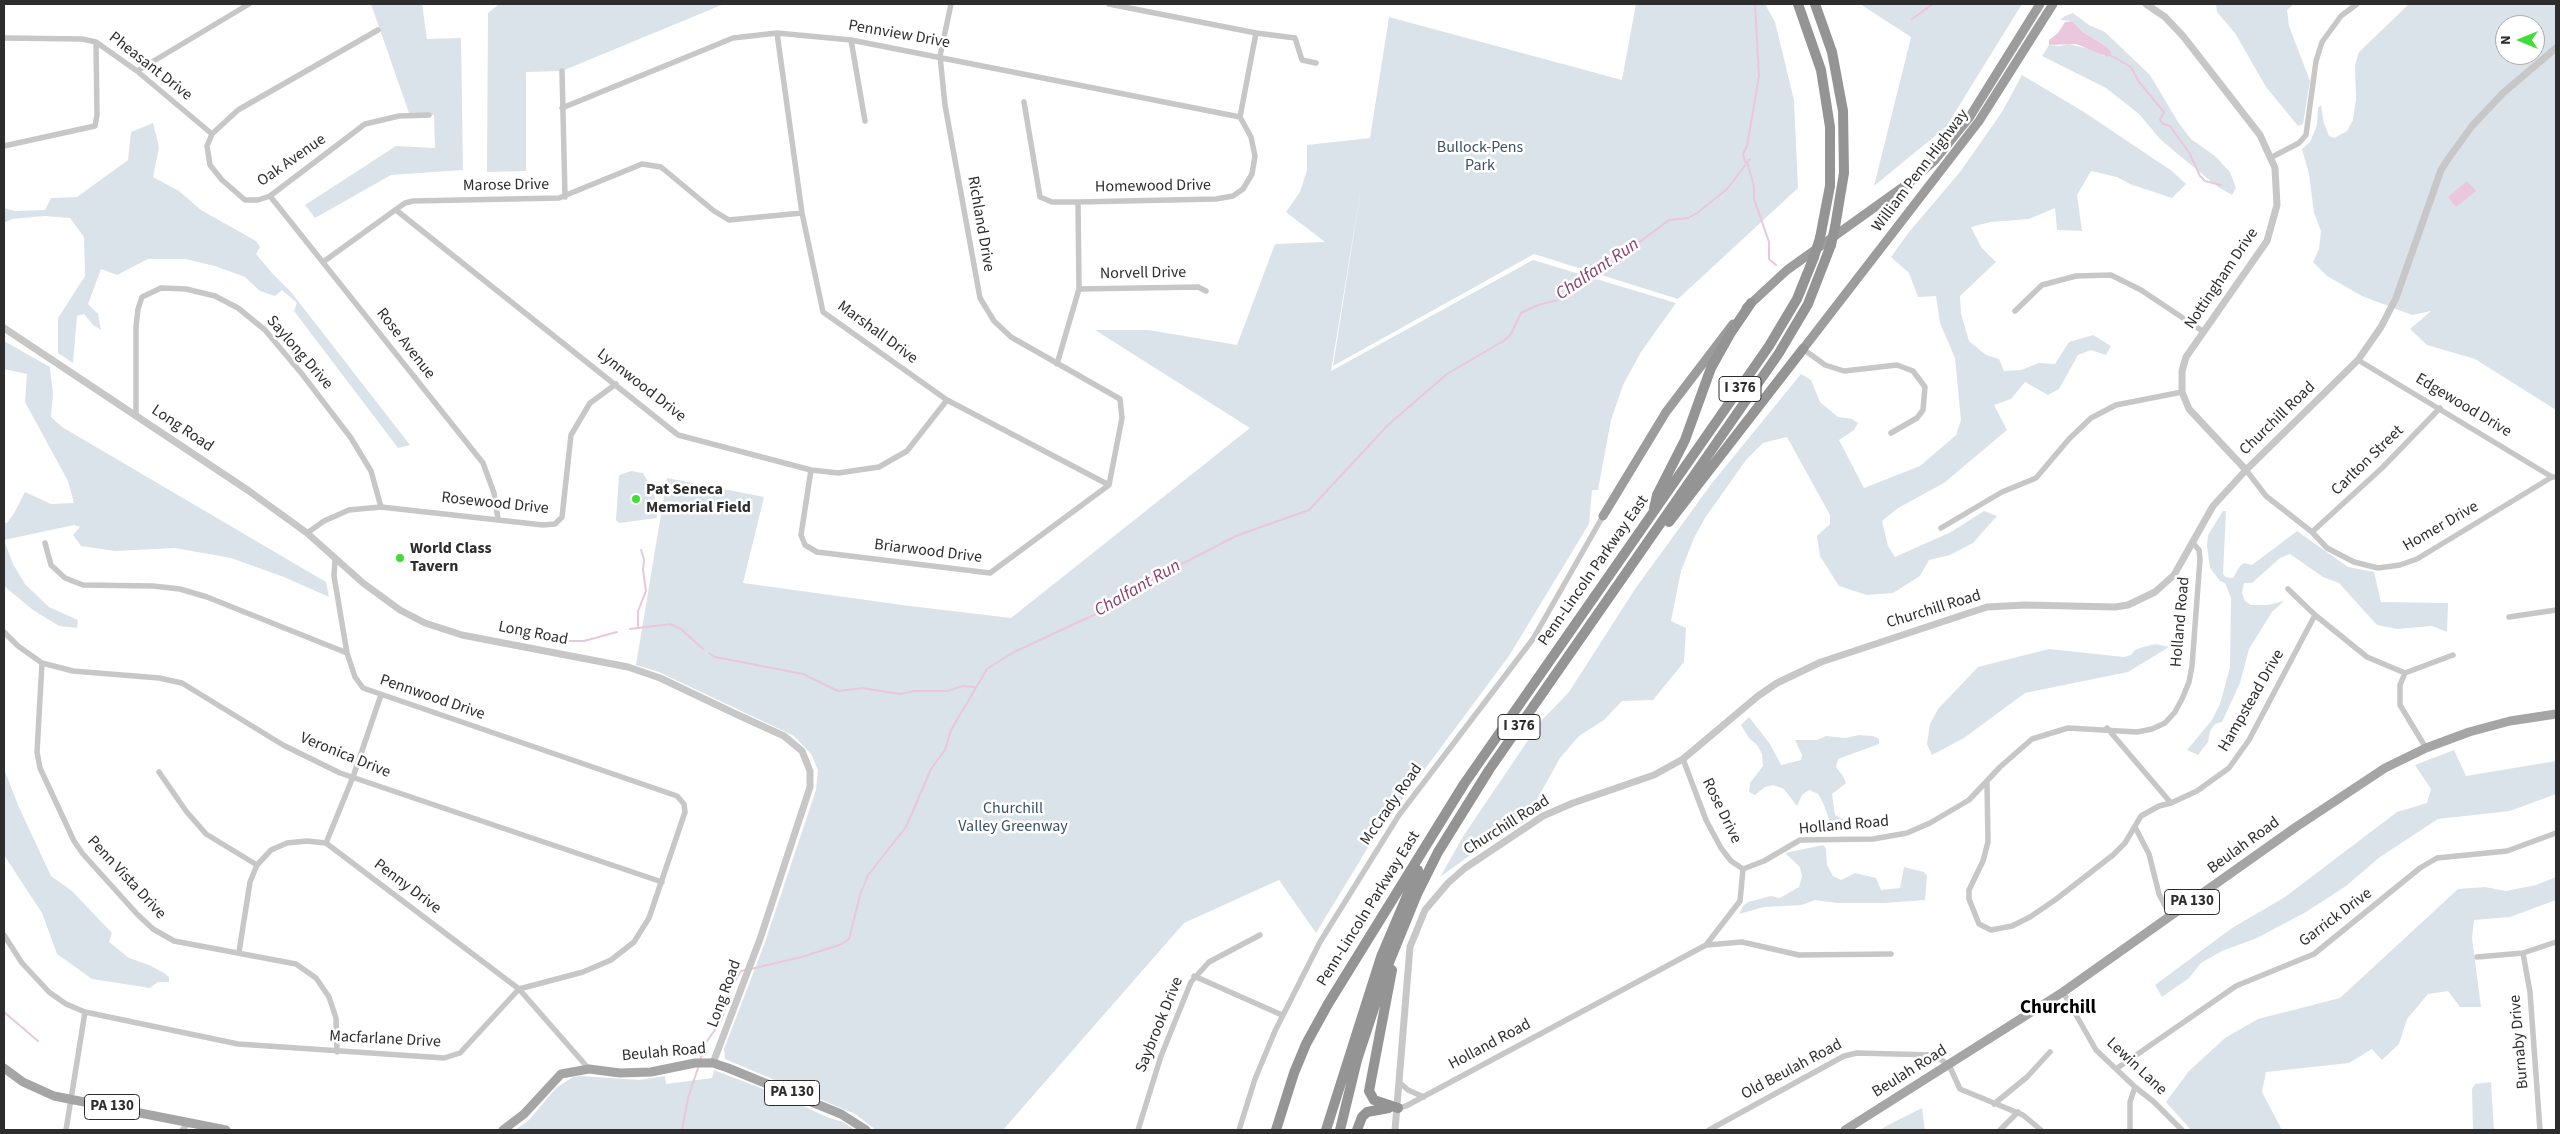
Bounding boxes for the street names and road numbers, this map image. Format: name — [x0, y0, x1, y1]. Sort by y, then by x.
street label: Pennview Drive — [847, 17, 951, 53]
street label: Pheasant Drive — [105, 29, 195, 105]
street label: William Penn Highway — [1869, 106, 1973, 236]
street label: Oak Avenue — [254, 130, 330, 192]
street label: Richland Drive — [962, 175, 998, 273]
street label: Marose Drive — [463, 176, 549, 196]
street label: Homewood Drive — [1095, 176, 1211, 198]
street label: Nottingham Drive — [2181, 225, 2263, 333]
street label: Norvell Drive — [1100, 264, 1186, 284]
street label: Marshall Drive — [833, 297, 921, 369]
street label: Rose Avenue — [371, 305, 439, 383]
street label: Saylong Drive — [262, 312, 336, 394]
street label: Lynnwood Drive — [593, 345, 689, 427]
street label: Edgewood Drive — [2412, 370, 2514, 442]
road number: I 376 — [1719, 376, 1761, 402]
street label: Churchill Road — [2236, 378, 2320, 460]
street label: Long Road — [147, 401, 217, 457]
street label: Carlton Street — [2328, 422, 2408, 500]
street label: Rosewood Drive — [440, 489, 550, 519]
street label: Penn-Lincoln Parkway East — [1535, 492, 1653, 650]
street label: Homer Drive — [2400, 498, 2482, 556]
street label: Briarwood Drive — [873, 536, 983, 568]
street label: Holland Road — [2167, 576, 2195, 668]
street label: Churchill Road — [1885, 587, 1983, 633]
street label: Long Road — [497, 618, 569, 650]
street label: Hampstead Drive — [2215, 647, 2289, 755]
street label: Pennwood Drive — [377, 671, 487, 725]
road number: I 376 — [1498, 714, 1540, 740]
street label: Veronica Drive — [297, 729, 393, 783]
street label: McCrady Road — [1357, 761, 1427, 849]
street label: Rose Drive — [1697, 775, 1745, 847]
street label: Churchill Road — [1461, 792, 1553, 860]
street label: Holland Road — [1798, 812, 1890, 840]
street label: Beulah Road — [2204, 813, 2284, 879]
street label: Penn-Lincoln Parkway East — [1313, 828, 1425, 990]
street label: Penn Vista Drive — [83, 832, 169, 924]
street label: Penny Drive — [369, 855, 445, 919]
street label: Garrick Drive — [2296, 884, 2376, 952]
road number: PA 130 — [2164, 890, 2220, 914]
street label: Long Road — [704, 958, 746, 1030]
street label: Saybrook Drive — [1132, 974, 1188, 1076]
street label: Burnaby Drive — [2506, 994, 2534, 1090]
street label: Holland Road — [1446, 1015, 1534, 1075]
street label: Macfarlane Drive — [329, 1027, 441, 1053]
street label: Lewin Lane — [2102, 1034, 2170, 1100]
street label: Old Beulah Road — [1738, 1035, 1846, 1105]
street label: Beulah Road — [621, 1040, 707, 1066]
street label: Beulah Road — [1869, 1041, 1951, 1103]
road number: PA 130 — [764, 1080, 820, 1106]
road number: PA 130 — [84, 1094, 140, 1120]

